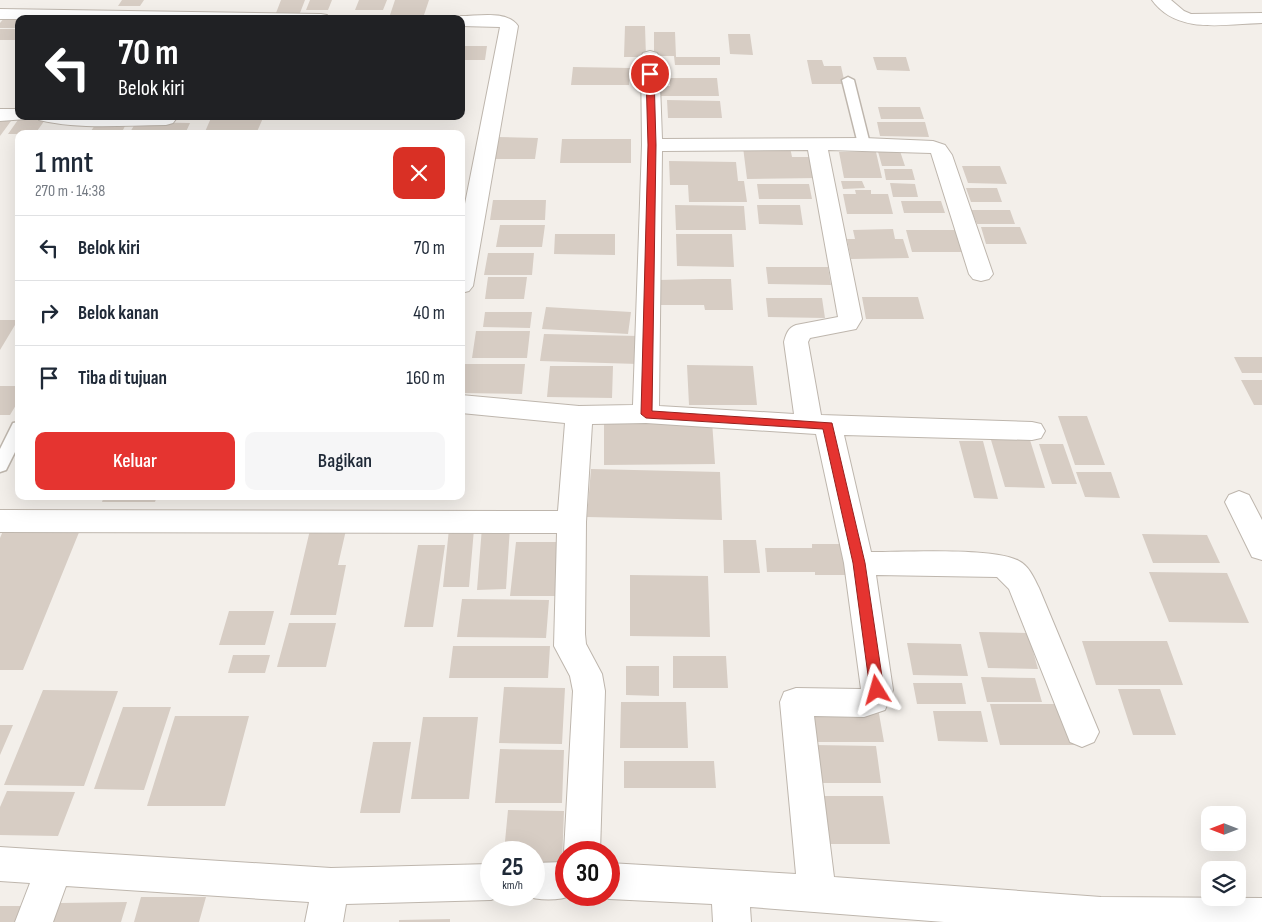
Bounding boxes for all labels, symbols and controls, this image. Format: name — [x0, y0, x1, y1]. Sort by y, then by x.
text: 70 m — [118, 32, 178, 75]
icon: left — [35, 35, 100, 100]
pin — [629, 53, 671, 95]
icon: arrive — [636, 60, 664, 88]
text: Belok kiri — [118, 75, 185, 102]
text: 1 mnt — [35, 145, 93, 181]
button: close — [393, 147, 445, 199]
text: 270 m · 14:38 — [35, 182, 105, 201]
icon: left — [35, 234, 63, 262]
text: Belok kiri — [78, 237, 140, 260]
text: 70 m — [414, 237, 445, 260]
icon: right — [35, 299, 63, 327]
text: Belok kanan — [78, 302, 159, 325]
text: 40 m — [413, 302, 445, 325]
icon: arrive — [35, 364, 63, 392]
text: Tiba di tujuan — [78, 367, 167, 390]
text: 160 m — [406, 367, 445, 390]
button: Keluar — [35, 432, 235, 490]
button: Bagikan — [245, 432, 445, 490]
position arrow — [850, 663, 902, 715]
north arrow — [1201, 806, 1246, 851]
map controls — [1201, 806, 1246, 906]
speed limit sign: 30 — [555, 841, 620, 906]
text: 25 — [502, 852, 523, 883]
button: layers — [1201, 861, 1246, 906]
text: km/h — [502, 878, 523, 893]

